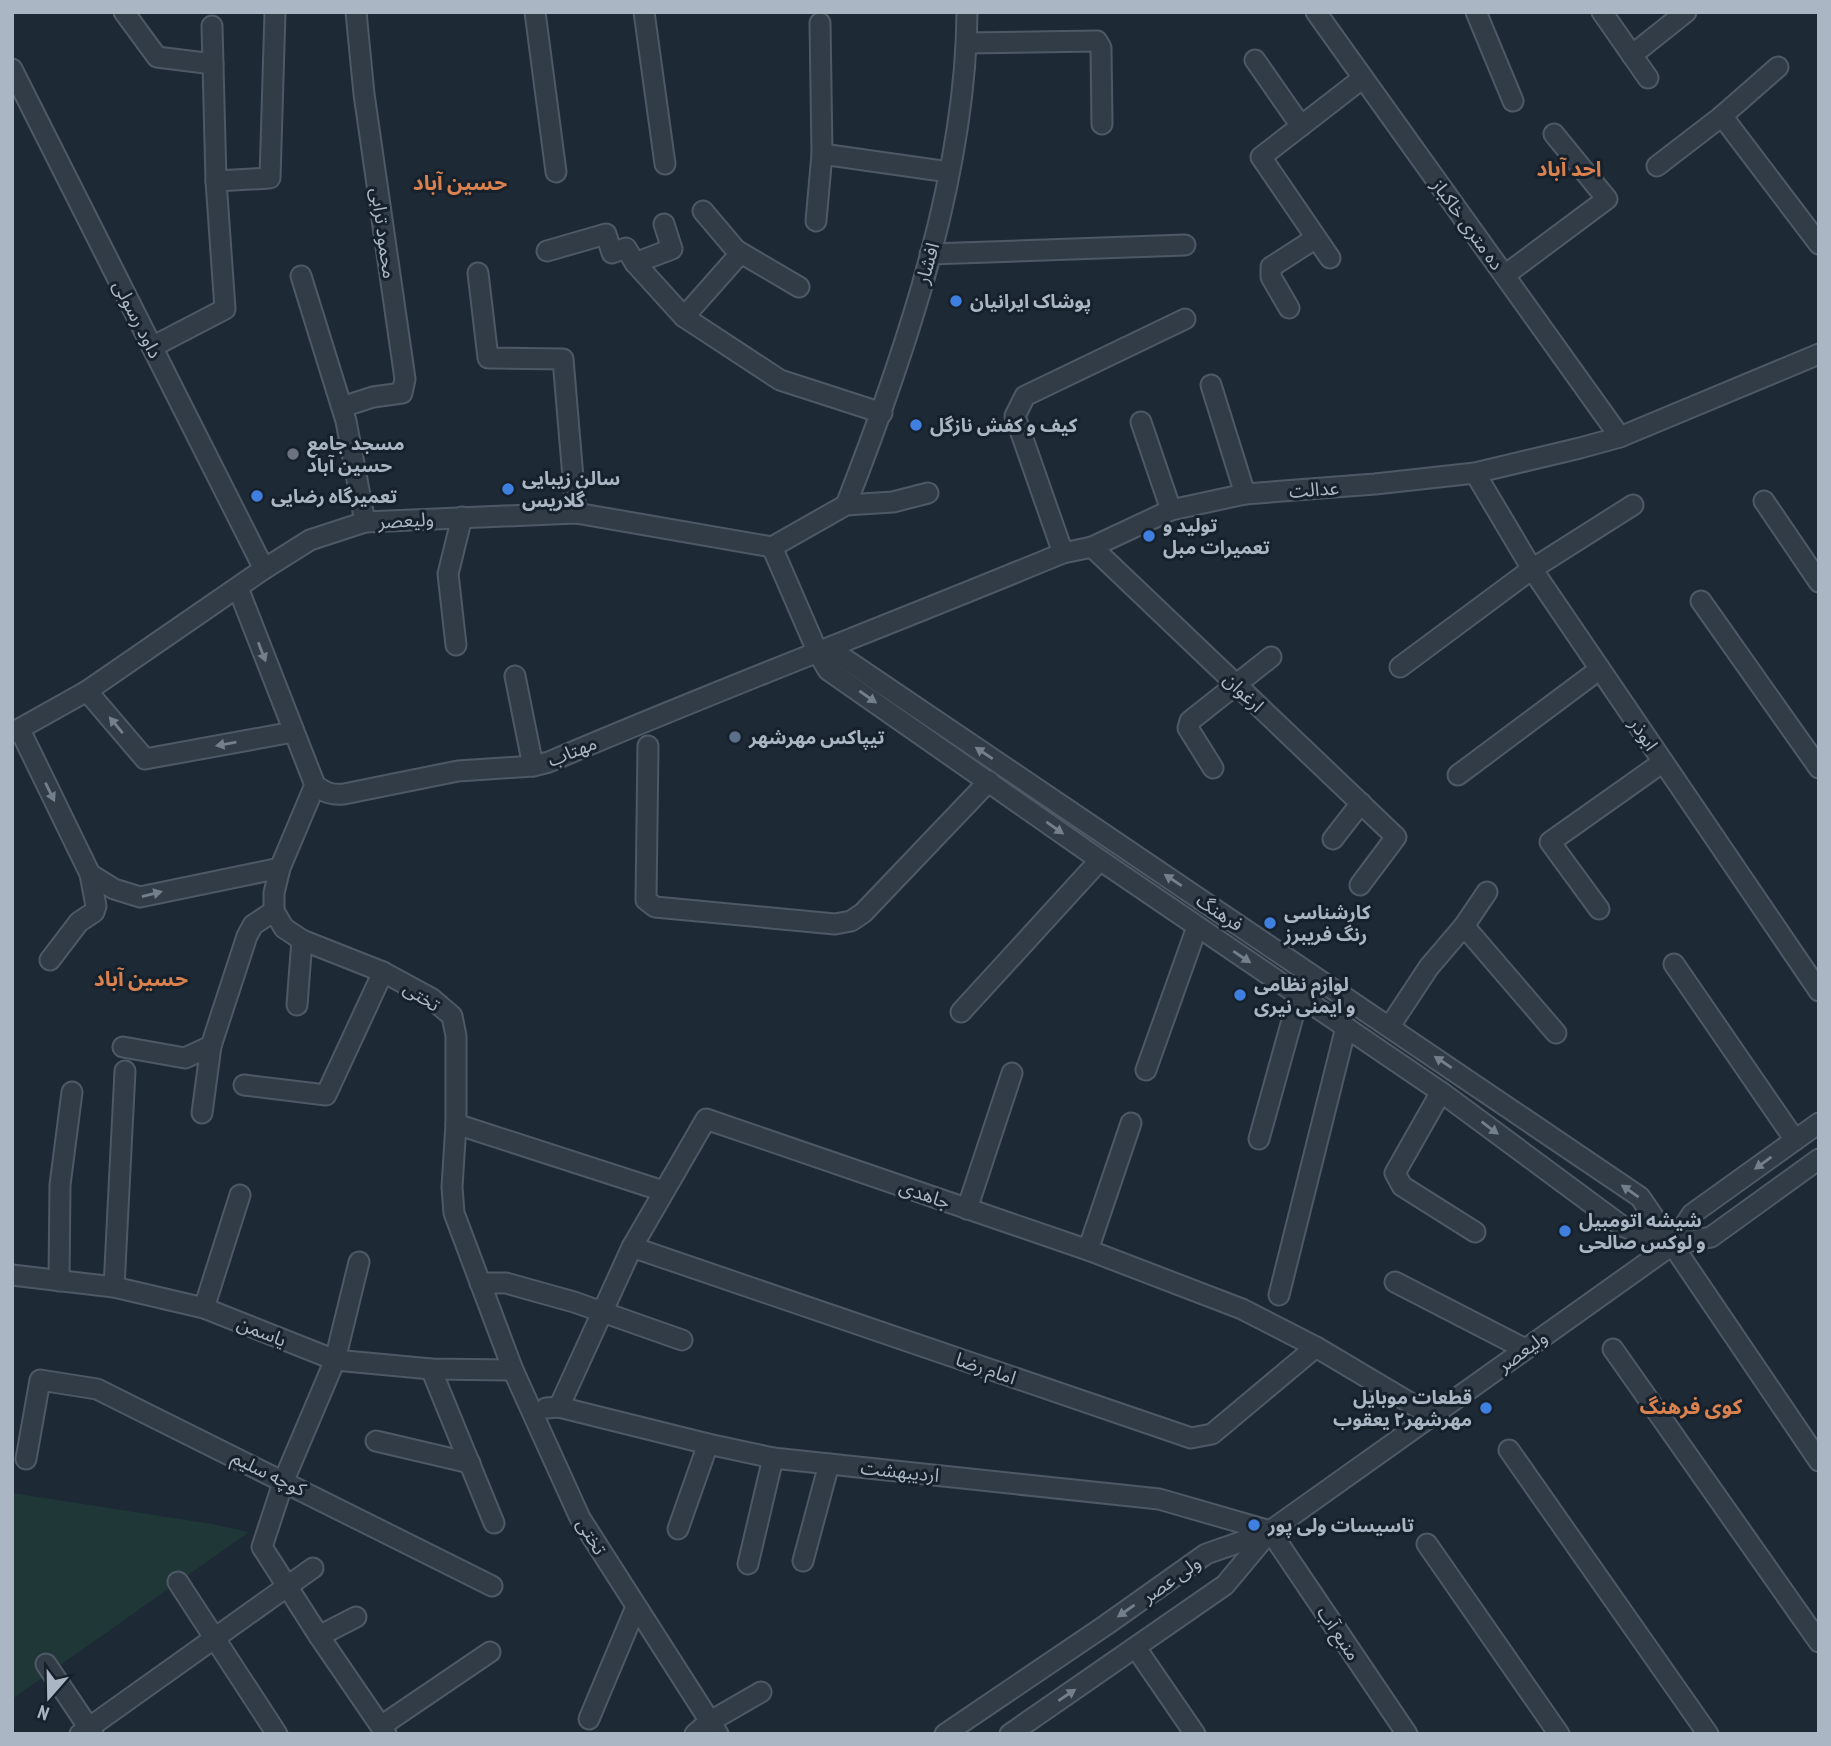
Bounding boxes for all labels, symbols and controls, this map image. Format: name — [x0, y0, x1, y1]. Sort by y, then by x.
district label: احد آباد — [1536, 155, 1602, 182]
district label: حسین آباد — [413, 169, 507, 196]
street label: ده متری خاکباز — [1426, 173, 1509, 275]
street label: محمود ترابی — [366, 186, 402, 280]
street label: افشار — [909, 240, 944, 287]
street label: داود رسولی — [108, 276, 168, 362]
place label: پوشاک ایرانیان — [970, 289, 1091, 314]
marker: پوشاک ایرانیان — [948, 293, 964, 309]
place label: کیف و کفش نازگل — [930, 413, 1078, 437]
marker: کیف و کفش نازگل — [908, 417, 924, 433]
place label: مسجد جامع حسین آباد — [307, 431, 404, 477]
marker: مسجد جامع حسین آباد — [285, 446, 301, 462]
place label: سالن زیبایی گلاریس — [522, 466, 620, 512]
street label: عدالت — [1288, 475, 1340, 503]
marker: سالن زیبایی گلاریس — [500, 481, 516, 497]
place label: تعمیرگاه رضایی — [271, 484, 397, 508]
marker: تعمیرگاه رضایی — [249, 488, 265, 504]
street label: ولیعصر — [376, 507, 435, 534]
place label: تولید و تعمیرات مبل — [1163, 513, 1270, 559]
marker: تولید و تعمیرات مبل — [1141, 528, 1157, 544]
one-way arrow — [257, 641, 268, 662]
street label: ارغوان — [1219, 667, 1269, 717]
one-way arrow — [859, 690, 877, 704]
street label: ابوذر — [1624, 712, 1664, 755]
one-way arrow — [108, 716, 124, 734]
place label: تیپاکس مهرشهر — [748, 725, 885, 750]
marker: تیپاکس مهرشهر — [727, 729, 743, 745]
street label: مهتاب — [544, 730, 600, 772]
one-way arrow — [215, 739, 237, 750]
one-way arrow — [975, 747, 994, 760]
one-way arrow — [44, 782, 56, 802]
one-way arrow — [1046, 821, 1064, 835]
one-way arrow — [1163, 874, 1183, 887]
one-way arrow — [141, 888, 163, 899]
street label: فرهنگ — [1192, 888, 1248, 936]
place label: کارشناسی رنگ فریبرز — [1283, 900, 1371, 946]
marker: کارشناسی رنگ فریبرز — [1262, 915, 1278, 931]
one-way arrow — [1233, 950, 1251, 964]
district label: حسین آباد — [94, 965, 188, 992]
place label: لوازم نظامی و ایمنی نیری — [1254, 972, 1356, 1018]
street label: تختی — [399, 975, 445, 1017]
marker: لوازم نظامی و ایمنی نیری — [1232, 987, 1248, 1003]
one-way arrow — [1433, 1056, 1453, 1069]
one-way arrow — [1480, 1121, 1499, 1135]
one-way arrow — [1754, 1155, 1772, 1169]
street label: جاهدی — [896, 1174, 954, 1214]
one-way arrow — [1621, 1184, 1639, 1198]
place label: شیشه اتومبیل و لوکس صالحی — [1579, 1208, 1706, 1254]
marker: شیشه اتومبیل و لوکس صالحی — [1557, 1223, 1573, 1239]
street label: یاسمن — [234, 1310, 290, 1352]
street label: ولیعصر — [1491, 1325, 1552, 1378]
street label: امام رضا — [952, 1347, 1019, 1392]
place label: قطعات موبایل مهرشهر۲ یعقوب — [1333, 1385, 1472, 1431]
district label: کوی فرهنگ — [1640, 1393, 1743, 1420]
marker: قطعات موبایل مهرشهر۲ یعقوب — [1478, 1400, 1494, 1416]
street label: کوچه سلیم — [227, 1445, 311, 1504]
street label: اردیبهشت — [860, 1455, 940, 1487]
street label: تختی — [572, 1513, 612, 1559]
place label: تاسیسات ولی پور — [1267, 1513, 1414, 1538]
marker: تاسیسات ولی پور — [1246, 1517, 1262, 1533]
street label: ولی عصر — [1136, 1550, 1205, 1608]
street label: منبع آب — [1310, 1601, 1366, 1666]
one-way arrow — [1117, 1604, 1135, 1618]
north arrow — [14, 1662, 84, 1732]
one-way arrow — [1057, 1689, 1076, 1702]
text: N — [34, 1700, 52, 1726]

